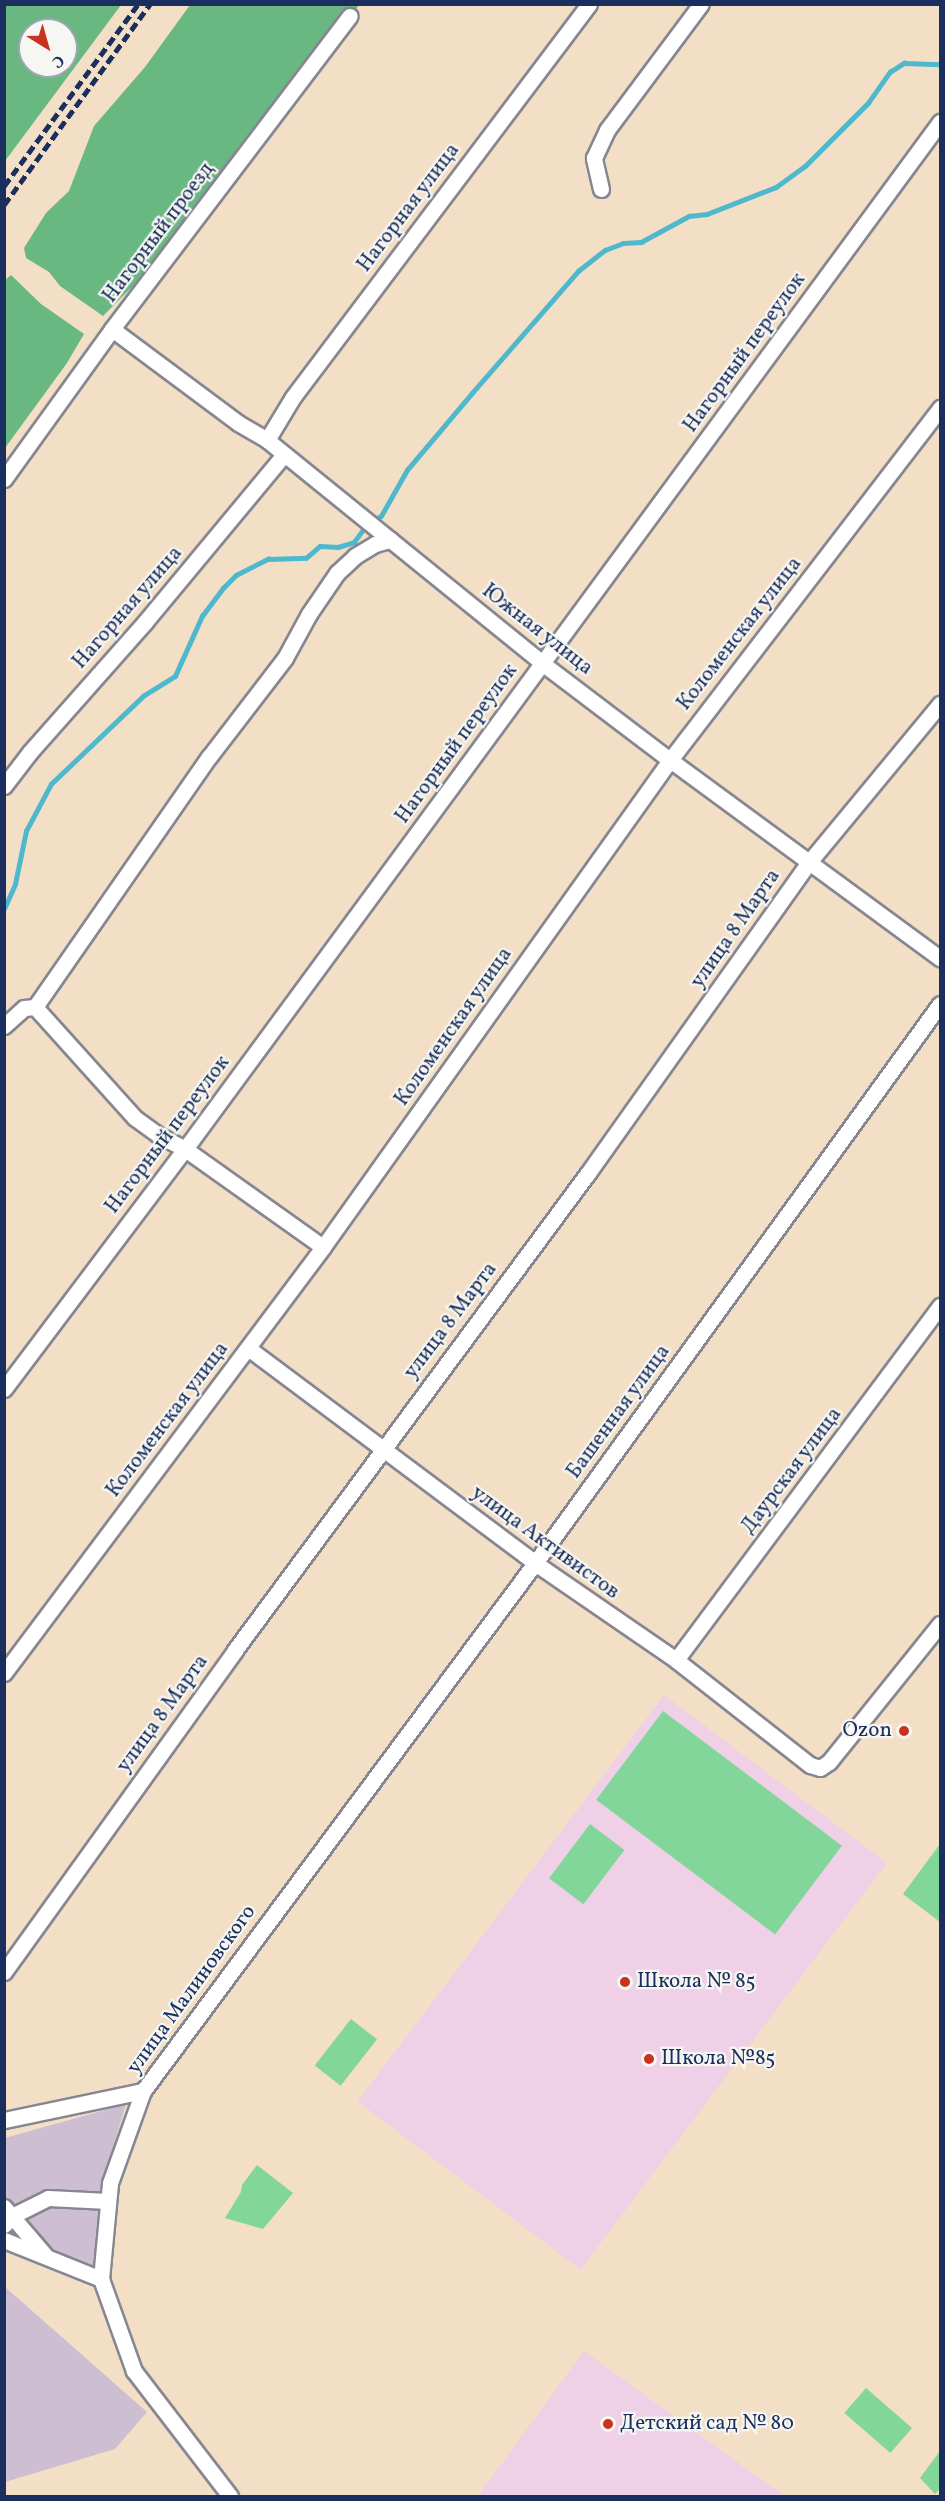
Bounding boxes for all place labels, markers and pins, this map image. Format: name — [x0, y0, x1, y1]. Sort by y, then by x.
place label: Ozon — [842, 1718, 892, 1744]
marker: Ozon — [897, 1724, 911, 1738]
place label: Школа № 85 — [637, 1969, 756, 1995]
marker: Школа № 85 — [618, 1975, 632, 1989]
place label: Школа №85 — [661, 2046, 775, 2072]
marker: Школа №85 — [642, 2052, 656, 2066]
place label: Детский сад № 80 — [620, 2411, 794, 2437]
marker: Детский сад № 80 — [601, 2417, 615, 2431]

